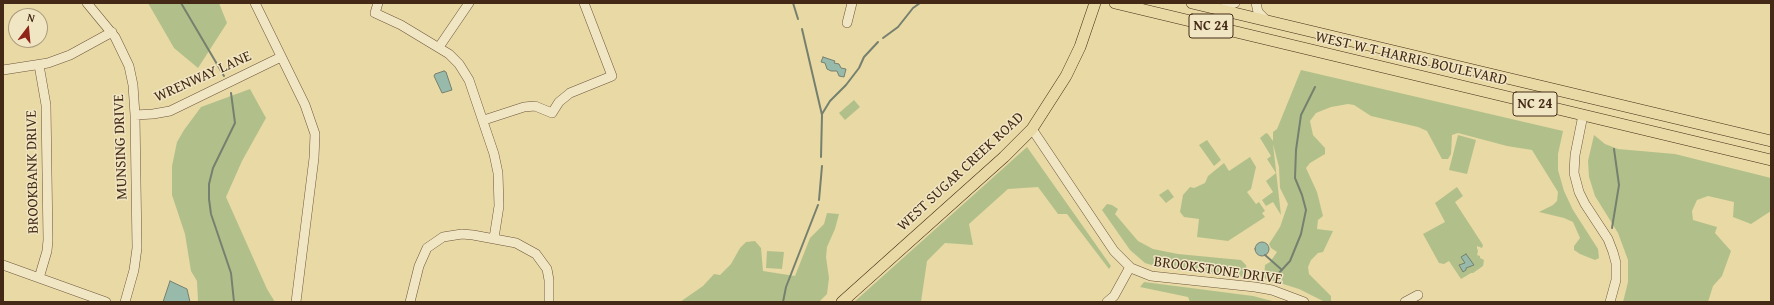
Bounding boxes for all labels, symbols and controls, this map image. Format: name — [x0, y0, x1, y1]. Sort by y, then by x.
north arrow — [8, 8, 48, 48]
text: N — [25, 9, 37, 26]
road number: NC 24 — [1189, 14, 1233, 38]
street label: WEST W T HARRIS BOULEVARD — [1313, 28, 1509, 90]
street label: WRENWAY LANE — [152, 48, 254, 106]
road number: NC 24 — [1513, 92, 1557, 116]
street label: MUNSING DRIVE — [110, 94, 132, 200]
street label: WEST SUGAR CREEK ROAD — [894, 109, 1028, 235]
street label: BROOKBANK DRIVE — [23, 110, 43, 234]
street label: BROOKSTONE DRIVE — [1153, 253, 1283, 289]

